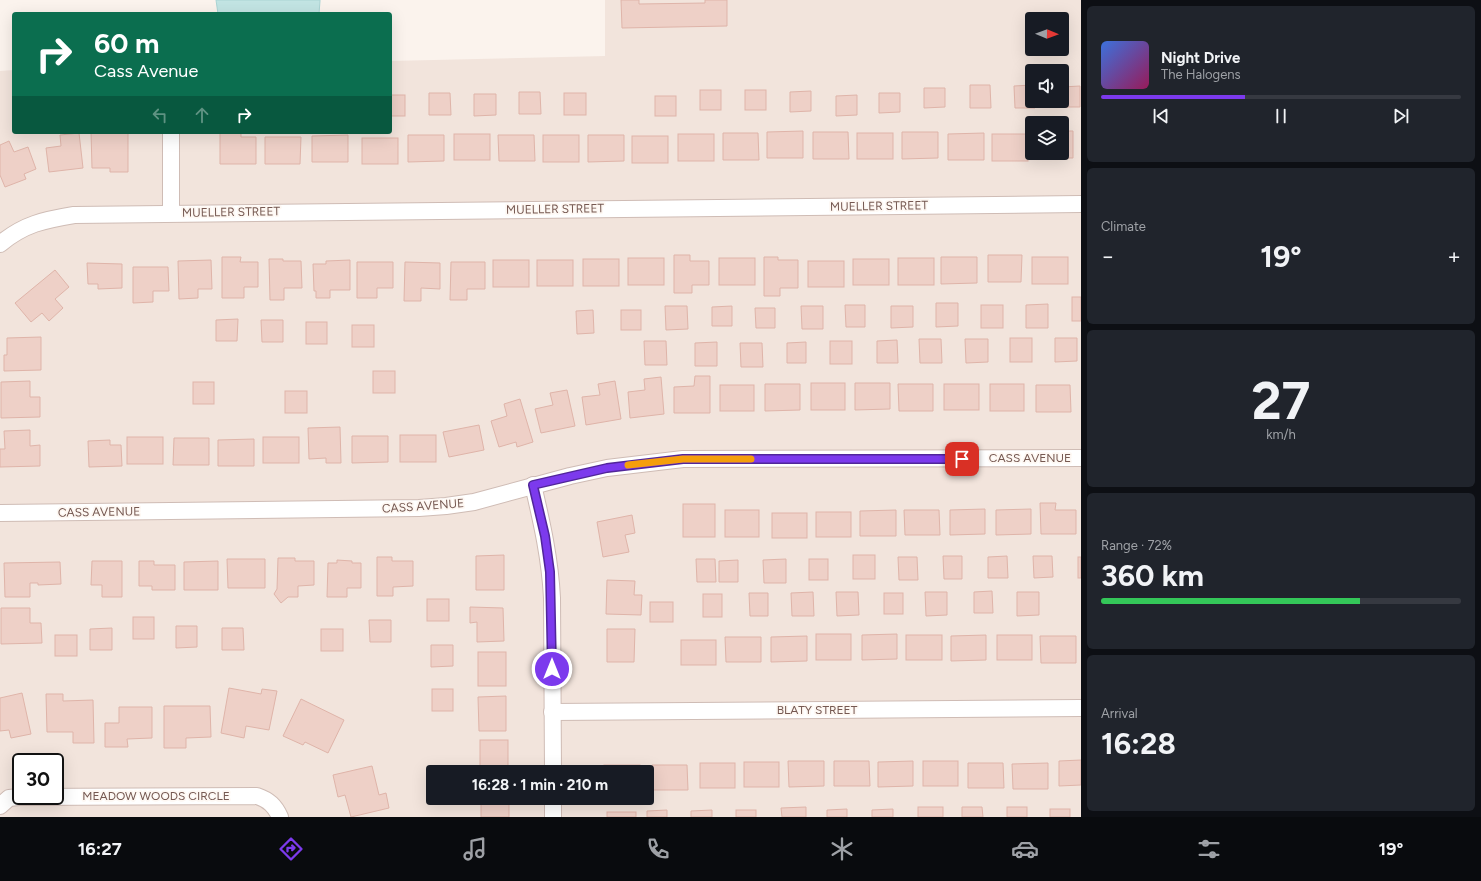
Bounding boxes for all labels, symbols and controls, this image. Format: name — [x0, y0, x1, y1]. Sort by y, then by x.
north arrow — [1025, 12, 1069, 56]
map controls — [1025, 12, 1069, 160]
text: 60 m — [94, 26, 159, 60]
icon: right — [28, 28, 80, 80]
text: Night Drive — [1161, 49, 1240, 67]
text: Cass Avenue — [94, 60, 198, 82]
button: sound — [1025, 64, 1069, 108]
text: The Halogens — [1161, 67, 1241, 82]
icon: left — [149, 104, 171, 126]
icon: ahead — [191, 104, 213, 126]
icon: right — [233, 104, 255, 126]
icon: previous — [1150, 105, 1172, 127]
icon: pause — [1270, 105, 1292, 127]
icon: next — [1390, 105, 1412, 127]
button: layers — [1025, 116, 1069, 160]
street label: MUELLER STREET — [830, 198, 929, 214]
street label: MUELLER STREET — [506, 201, 605, 217]
street label: MUELLER STREET — [182, 204, 281, 220]
text: Climate — [1101, 219, 1146, 234]
text: 19° — [1260, 238, 1302, 275]
text: − — [1101, 243, 1115, 270]
text: + — [1447, 243, 1461, 270]
text: 27 — [1251, 370, 1311, 432]
text: km/h — [1266, 427, 1296, 442]
pin — [945, 442, 979, 476]
icon: arrive — [951, 448, 973, 470]
street label: CASS AVENUE — [989, 451, 1071, 465]
street label: CASS AVENUE — [381, 496, 465, 516]
street label: CASS AVENUE — [58, 504, 140, 520]
text: Range · 72% — [1101, 538, 1172, 553]
text: 360 km — [1101, 557, 1204, 594]
position arrow — [531, 648, 573, 690]
street label: BLATY STREET — [777, 703, 858, 717]
text: Arrival — [1101, 706, 1138, 721]
text: 16:28 — [1101, 725, 1176, 762]
speed limit sign: 30 — [12, 753, 64, 805]
text: 16:28 · 1 min · 210 m — [472, 776, 608, 794]
street label: MEADOW WOODS CIRCLE — [82, 789, 230, 803]
icon: directions — [277, 835, 305, 863]
icon: music — [461, 835, 489, 863]
icon: phone — [644, 835, 672, 863]
icon: climate — [828, 835, 856, 863]
icon: car — [1011, 835, 1039, 863]
icon: filters — [1195, 835, 1223, 863]
text: 16:27 — [78, 838, 122, 860]
text: 19° — [1378, 838, 1403, 860]

